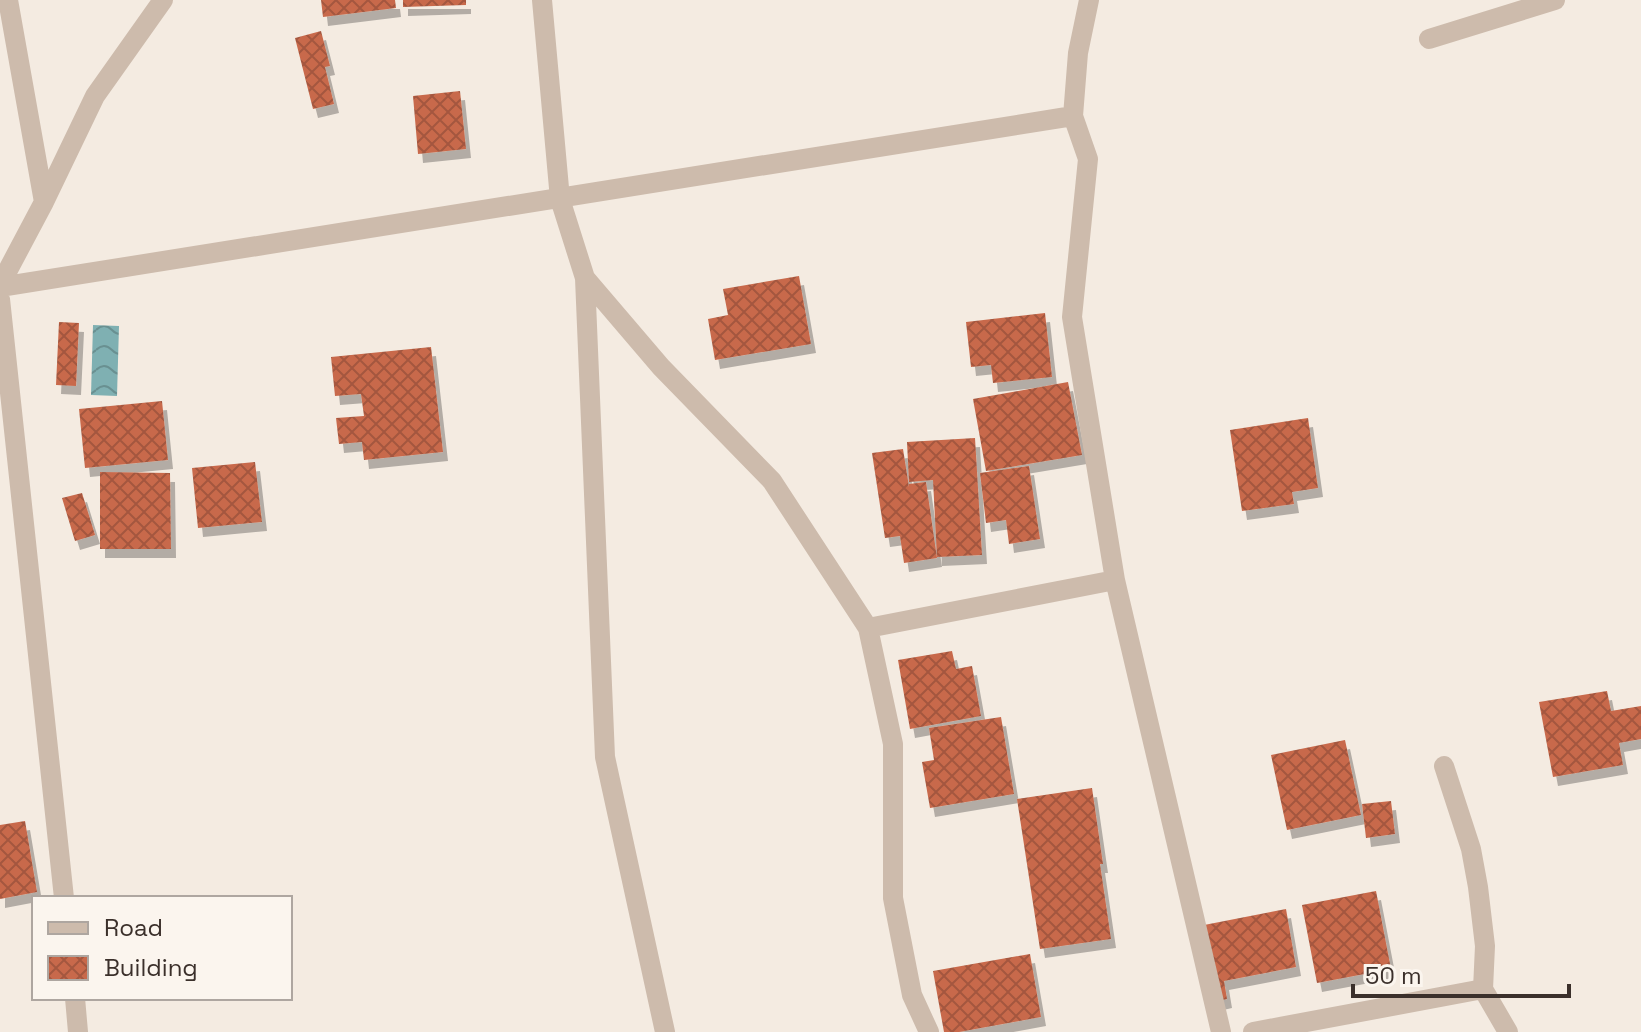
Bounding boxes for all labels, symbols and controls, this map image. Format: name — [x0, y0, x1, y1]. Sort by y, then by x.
legend — [32, 896, 292, 1000]
text: Road — [104, 912, 163, 943]
scale bar — [1353, 948, 1569, 998]
text: Building — [104, 952, 198, 983]
text: 50 m — [1365, 960, 1422, 991]

